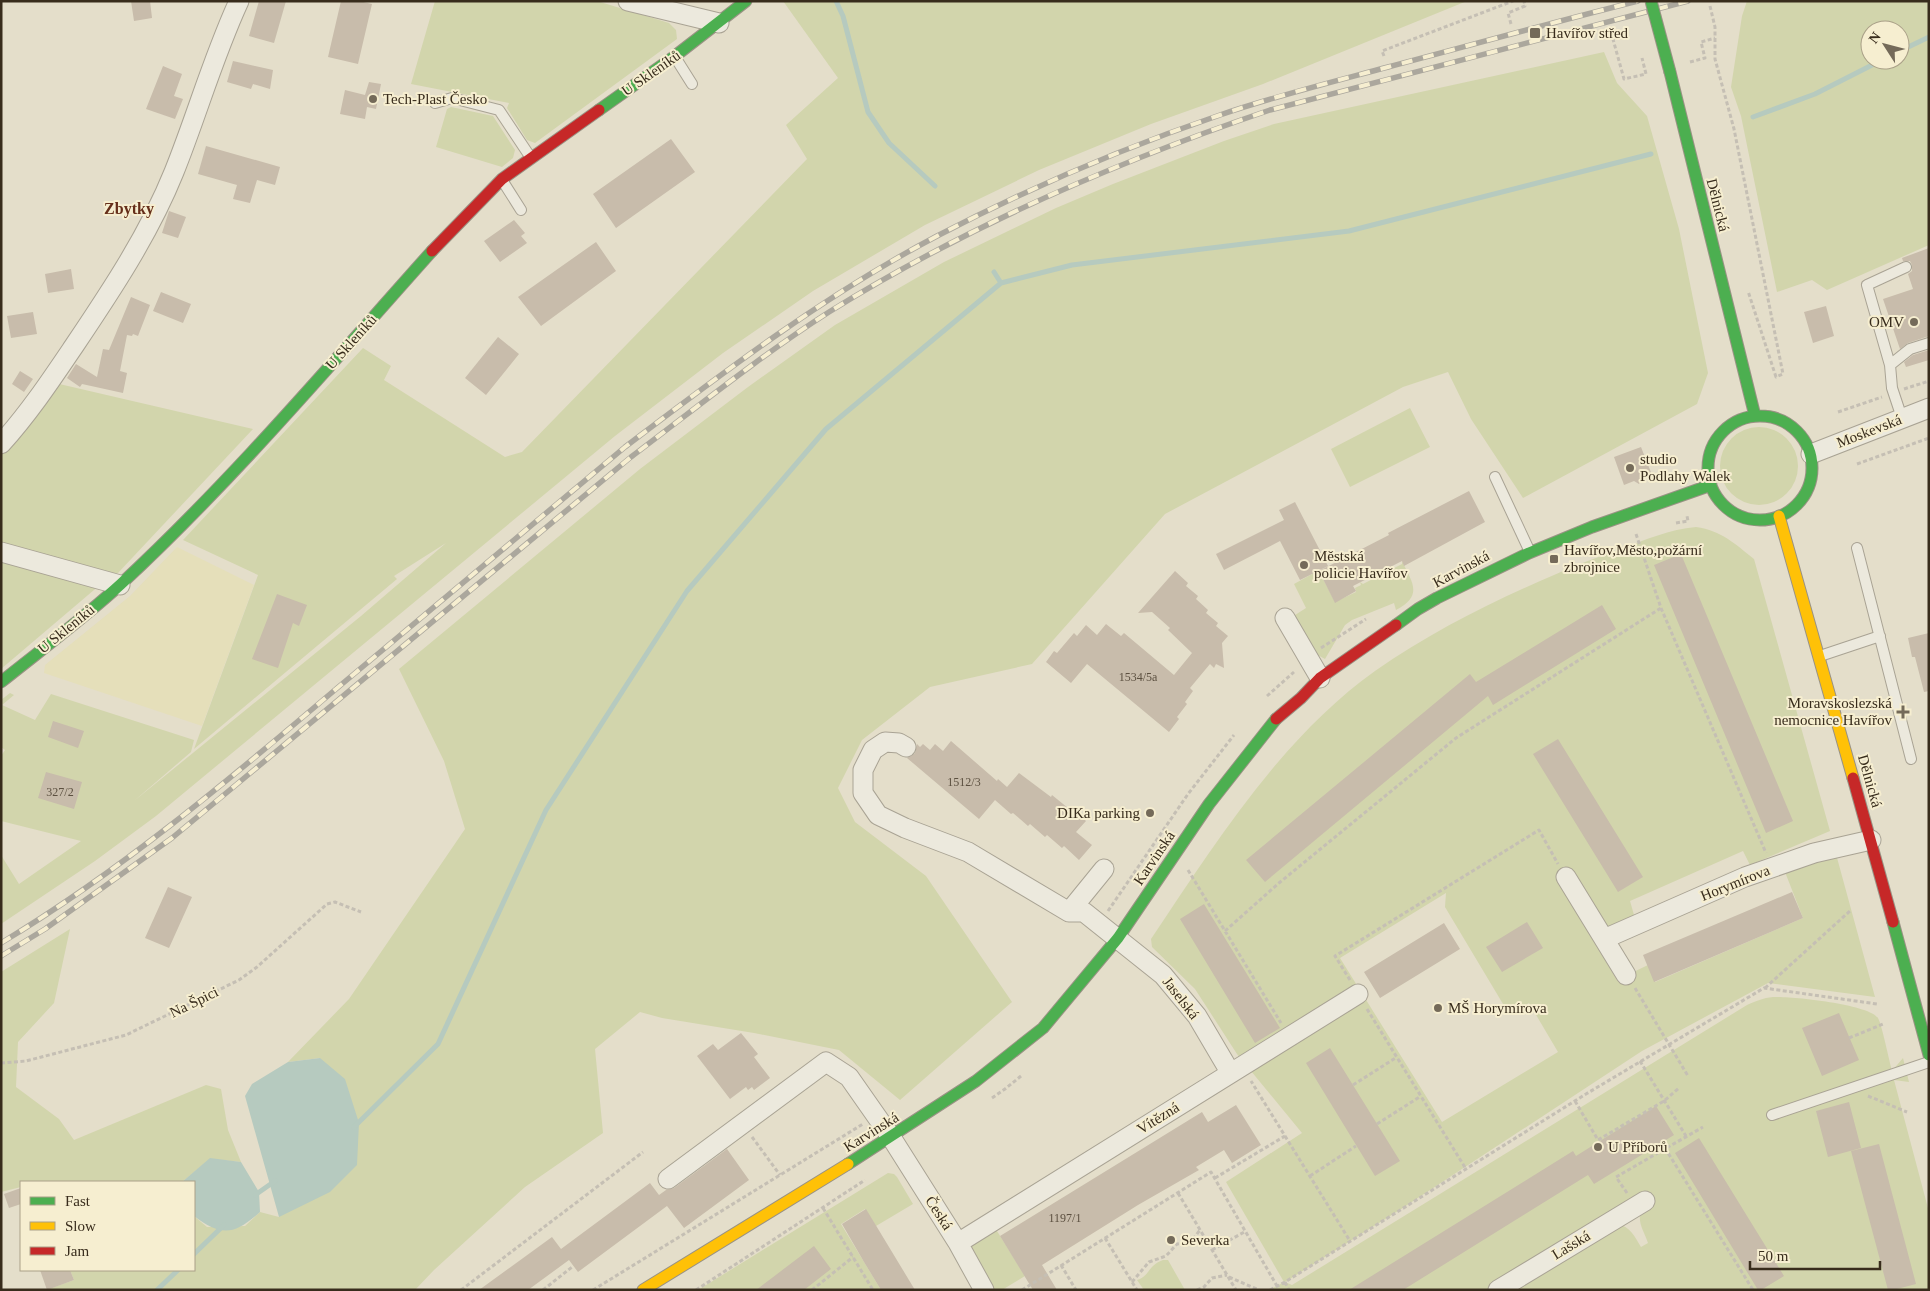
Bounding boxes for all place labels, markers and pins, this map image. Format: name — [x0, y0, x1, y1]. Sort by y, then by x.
place label: Havířov střed — [1546, 25, 1629, 41]
marker: Havířov střed — [1528, 26, 1542, 40]
place label: Tech-Plast Česko — [383, 91, 487, 107]
marker: Tech-Plast Česko — [367, 93, 379, 105]
place label: OMV — [1869, 314, 1904, 330]
marker: OMV — [1908, 316, 1920, 328]
place label: studio Podlahy Walek — [1640, 451, 1731, 484]
marker: studio Podlahy Walek — [1624, 462, 1636, 474]
place label: Havířov,Město,požární zbrojnice — [1564, 542, 1702, 575]
place label: Městská policie Havířov — [1314, 548, 1408, 581]
marker: Havířov,Město,požární zbrojnice — [1548, 553, 1560, 565]
marker: Městská policie Havířov — [1298, 559, 1310, 571]
place label: Moravskoslezská nemocnice Havířov — [1774, 695, 1892, 728]
marker: Moravskoslezská nemocnice Havířov — [1896, 705, 1910, 719]
place label: DIKa parking — [1057, 805, 1140, 821]
marker: DIKa parking — [1144, 807, 1156, 819]
place label: MŠ Horymírova — [1448, 1000, 1547, 1016]
marker: MŠ Horymírova — [1432, 1002, 1444, 1014]
place label: U Příborů — [1608, 1139, 1668, 1155]
marker: U Příborů — [1592, 1141, 1604, 1153]
place label: Severka — [1181, 1232, 1230, 1248]
marker: Severka — [1165, 1234, 1177, 1246]

